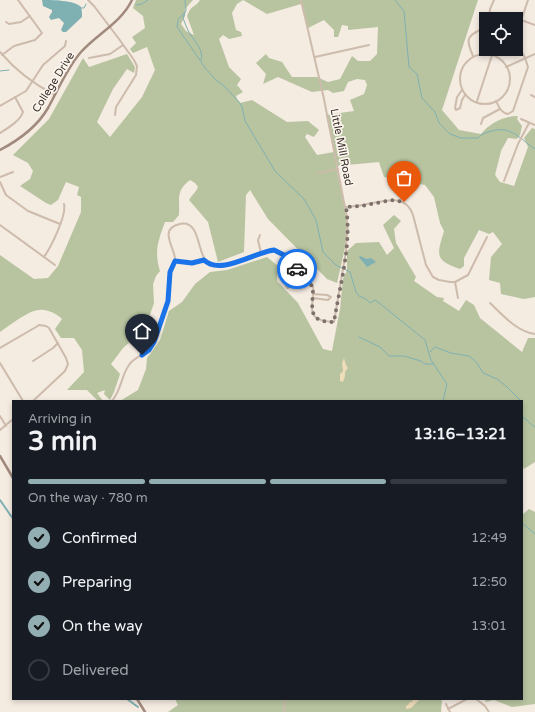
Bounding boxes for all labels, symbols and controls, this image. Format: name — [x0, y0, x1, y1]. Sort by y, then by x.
map controls — [479, 12, 523, 56]
button: locate — [479, 12, 523, 56]
street label: College Drive — [30, 50, 77, 115]
street label: Little Mill Road — [328, 107, 355, 187]
pin — [387, 161, 421, 202]
icon: bag — [393, 167, 415, 189]
courier — [277, 249, 317, 289]
icon: car — [286, 258, 308, 280]
pin — [125, 314, 159, 355]
icon: home — [131, 320, 153, 342]
text: Arriving in — [28, 411, 92, 427]
text: 13:16–13:21 — [414, 425, 507, 443]
text: 3 min — [28, 426, 97, 457]
text: On the way · 780 m — [28, 490, 148, 506]
icon: check — [28, 527, 50, 549]
text: Confirmed — [62, 529, 137, 547]
text: 12:49 — [471, 530, 507, 546]
icon: check — [28, 571, 50, 593]
text: Preparing — [62, 573, 132, 591]
text: 12:50 — [471, 574, 507, 590]
icon: check — [28, 615, 50, 637]
text: On the way — [62, 617, 142, 635]
text: 13:01 — [471, 618, 507, 634]
text: Delivered — [62, 661, 129, 679]

